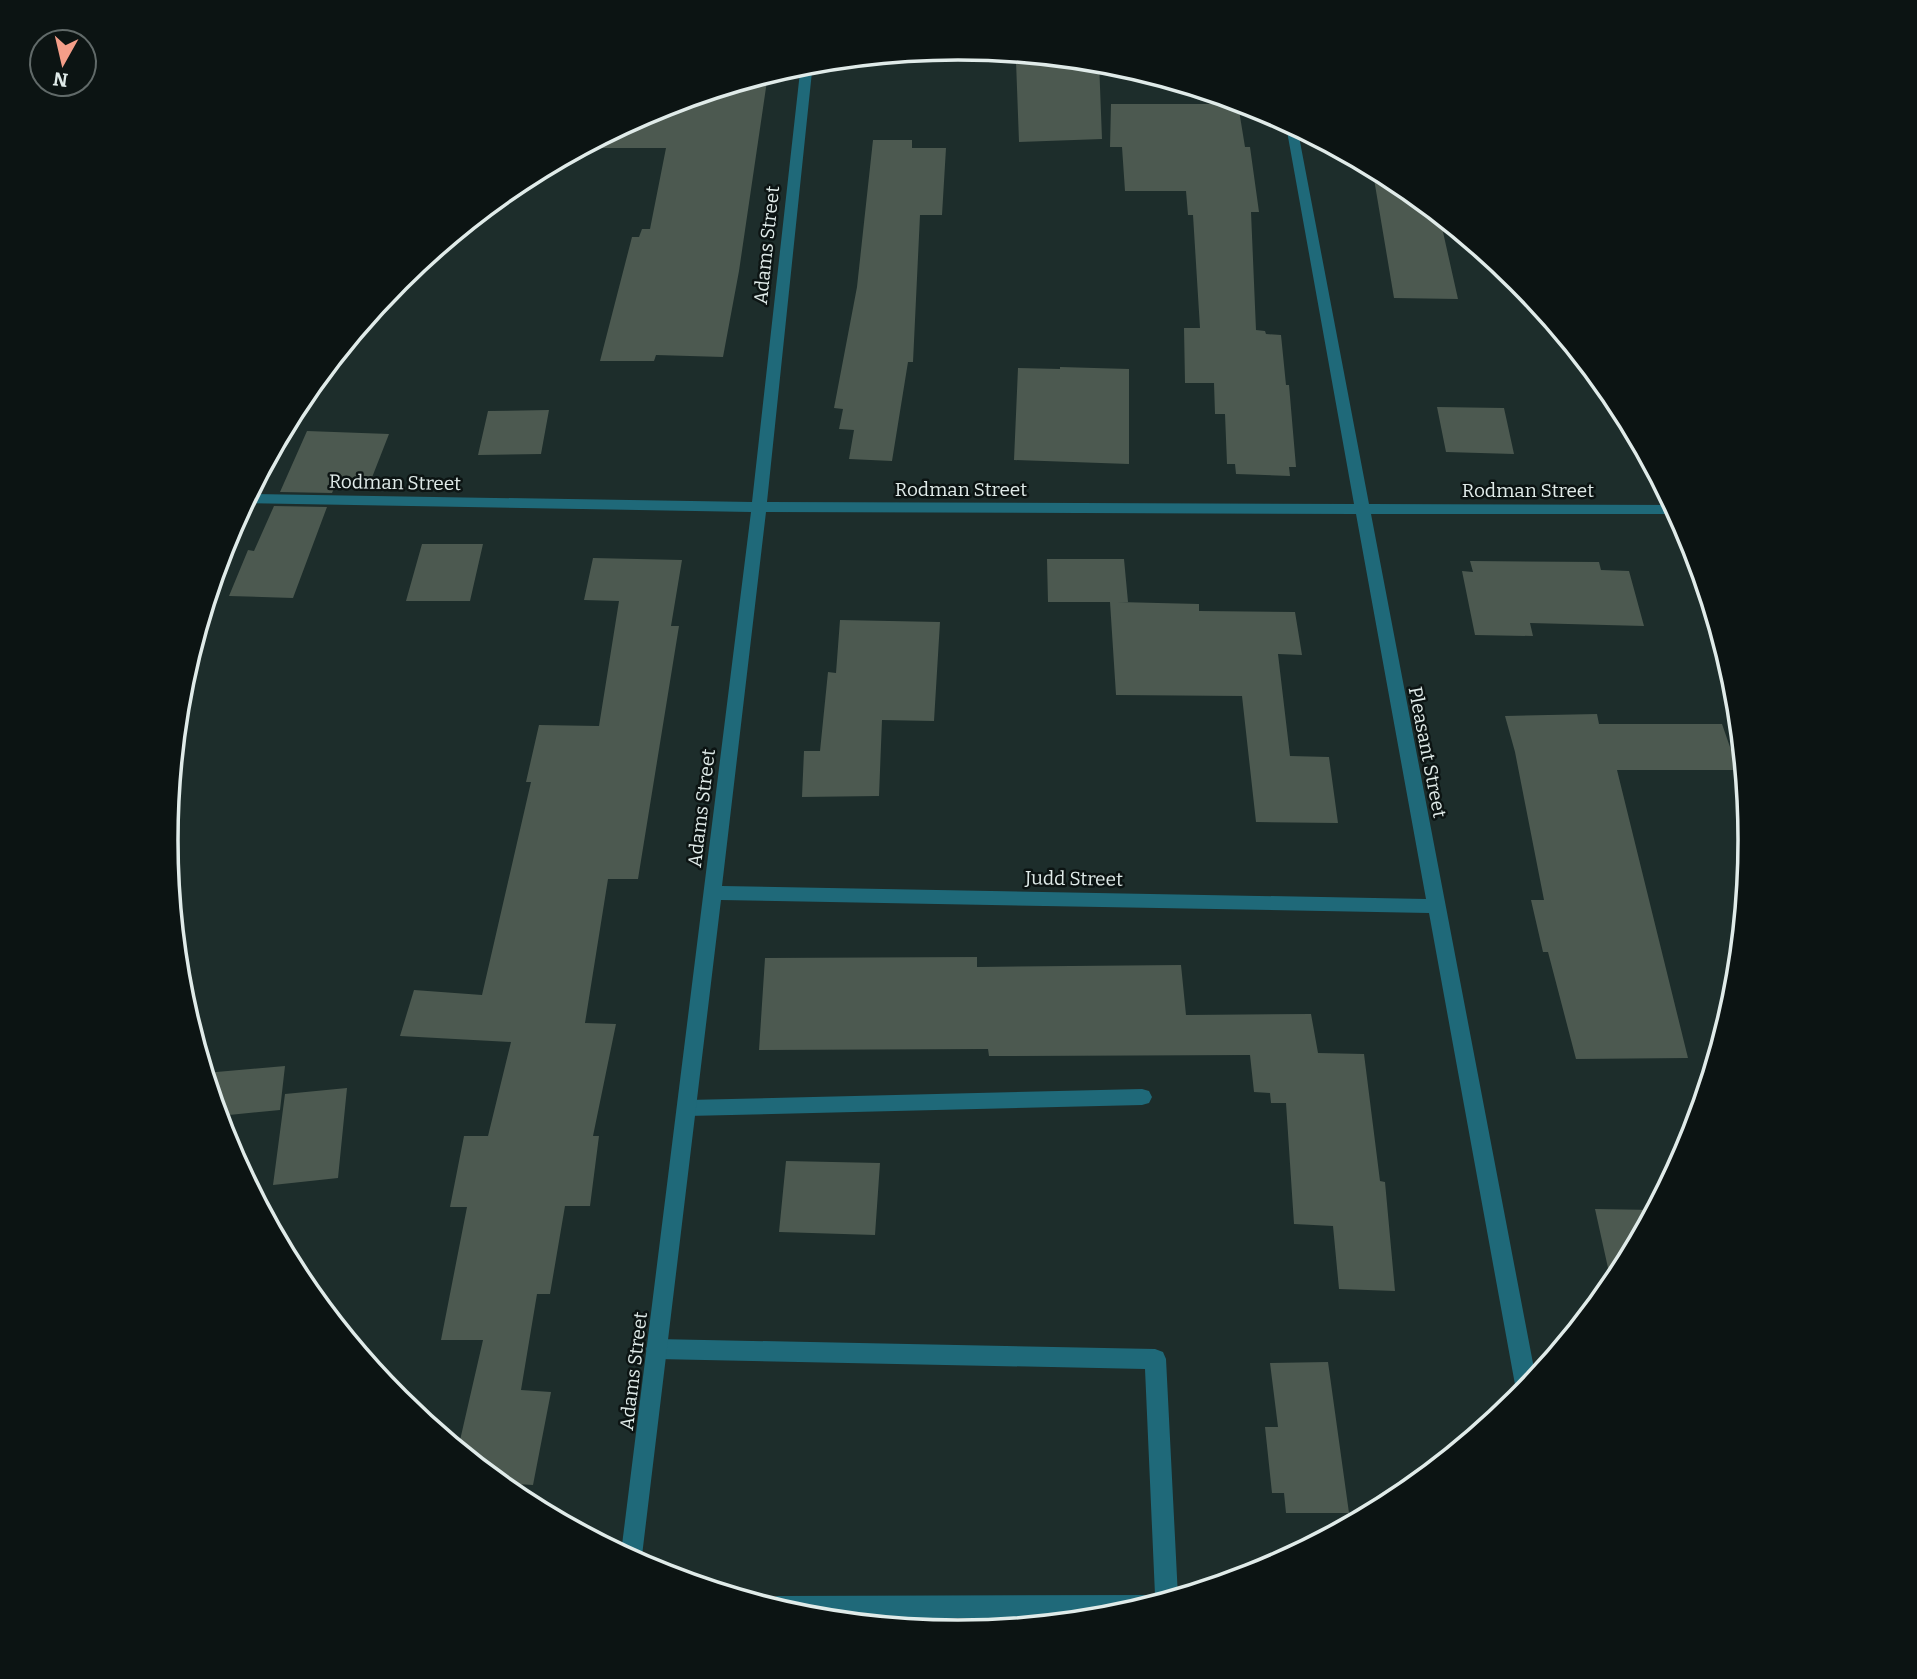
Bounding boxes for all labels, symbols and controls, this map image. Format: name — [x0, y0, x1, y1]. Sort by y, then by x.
north arrow — [28, 28, 98, 98]
text: N — [52, 67, 70, 92]
street label: Adams Street — [749, 184, 784, 306]
street label: Rodman Street — [329, 470, 461, 495]
street label: Rodman Street — [895, 478, 1027, 501]
street label: Rodman Street — [1462, 479, 1594, 502]
street label: Pleasant Street — [1404, 685, 1452, 820]
street label: Adams Street — [683, 747, 720, 869]
street label: Judd Street — [1024, 866, 1123, 891]
street label: Adams Street — [615, 1310, 652, 1432]

